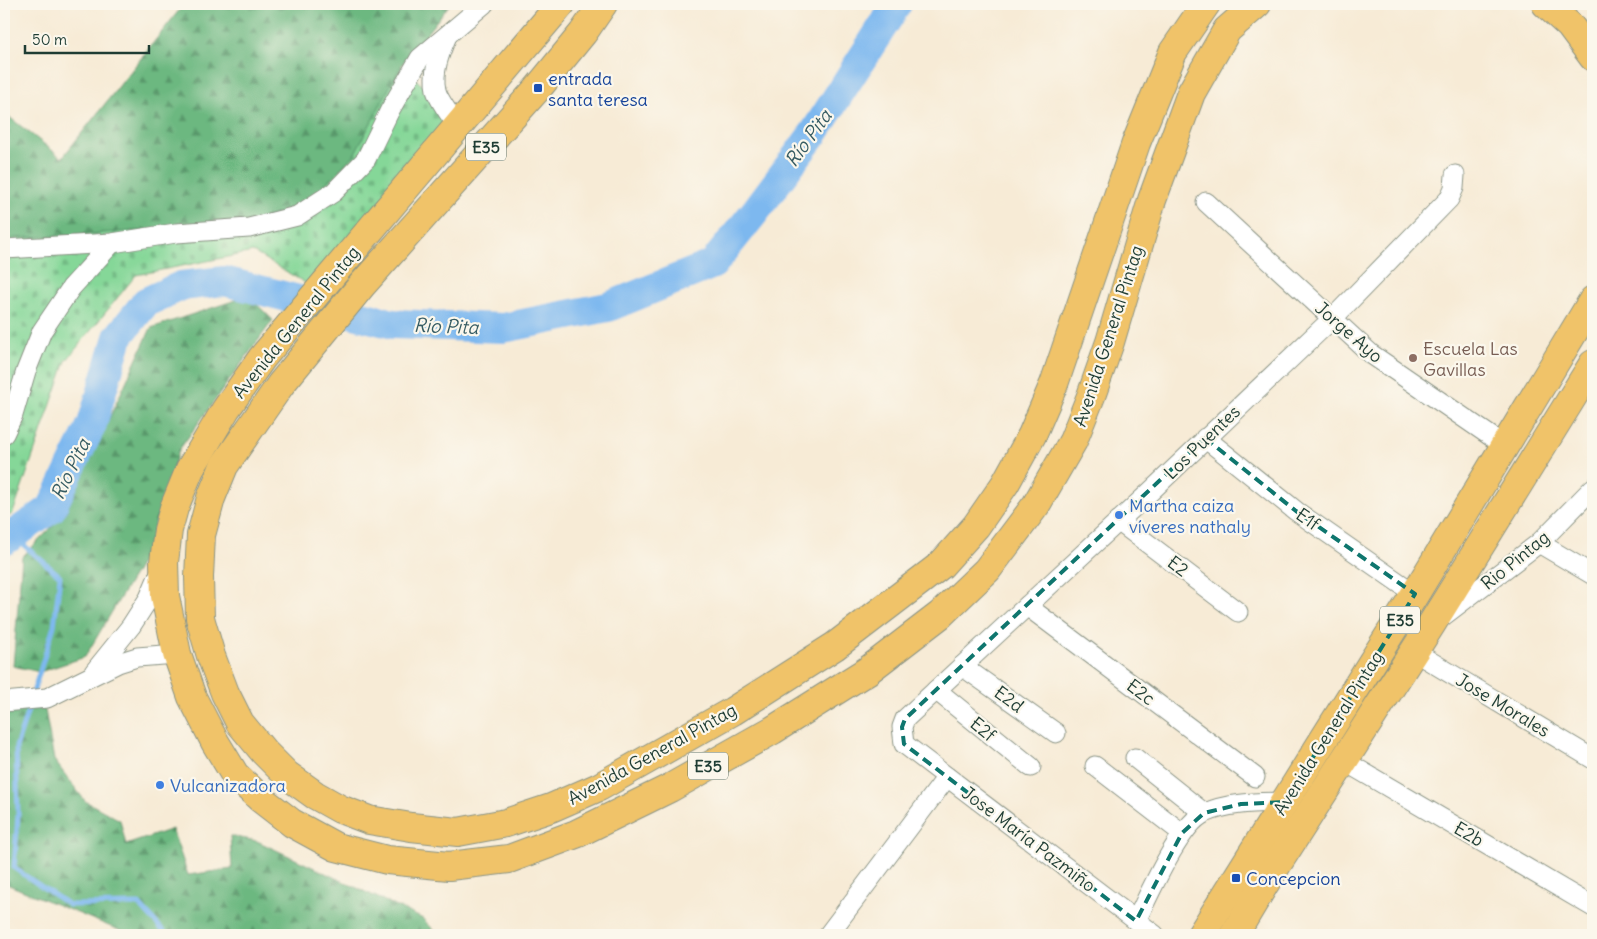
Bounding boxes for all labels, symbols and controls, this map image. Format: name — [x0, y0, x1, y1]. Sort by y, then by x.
scale bar — [25, 22, 149, 54]
text: 50 m — [32, 30, 67, 49]
place label: entrada santa teresa — [548, 67, 648, 111]
marker: entrada santa teresa — [532, 82, 544, 94]
water label: Río Pita — [779, 104, 837, 171]
road number: E35 — [466, 134, 506, 160]
street label: Avenida General Pintag — [227, 241, 365, 403]
street label: Avenida General Pintag — [1068, 242, 1148, 430]
street label: Jorge Ayo — [1310, 296, 1388, 368]
water label: Río Pita — [413, 313, 480, 339]
place label: Escuela Las Gavillas — [1423, 337, 1518, 381]
marker: Escuela Las Gavillas — [1407, 352, 1419, 364]
street label: Los Puentes — [1159, 400, 1245, 484]
water label: Río Pita — [45, 434, 95, 503]
place label: Martha caiza víveres nathaly — [1129, 494, 1251, 538]
street label: E1f — [1292, 503, 1325, 536]
marker: Martha caiza víveres nathaly — [1113, 509, 1125, 521]
street label: Rio Pintag — [1476, 525, 1554, 595]
street label: E2 — [1163, 551, 1193, 581]
road number: E35 — [1380, 606, 1420, 634]
street label: Avenida General Pintag — [1268, 647, 1388, 819]
street label: Jose Morales — [1452, 668, 1554, 742]
street label: E2c — [1122, 674, 1160, 710]
street label: E2d — [990, 681, 1029, 718]
street label: Avenida General Pintag — [564, 698, 740, 810]
street label: E2f — [966, 712, 1001, 747]
road number: E35 — [688, 752, 728, 779]
place label: Vulcanizadora — [170, 774, 286, 797]
marker: Vulcanizadora — [154, 779, 166, 791]
street label: Jose María Pazmiño — [958, 781, 1100, 897]
street label: E2b — [1450, 816, 1488, 852]
place label: Concepcion — [1246, 867, 1341, 890]
marker: Concepcion — [1230, 872, 1242, 884]

